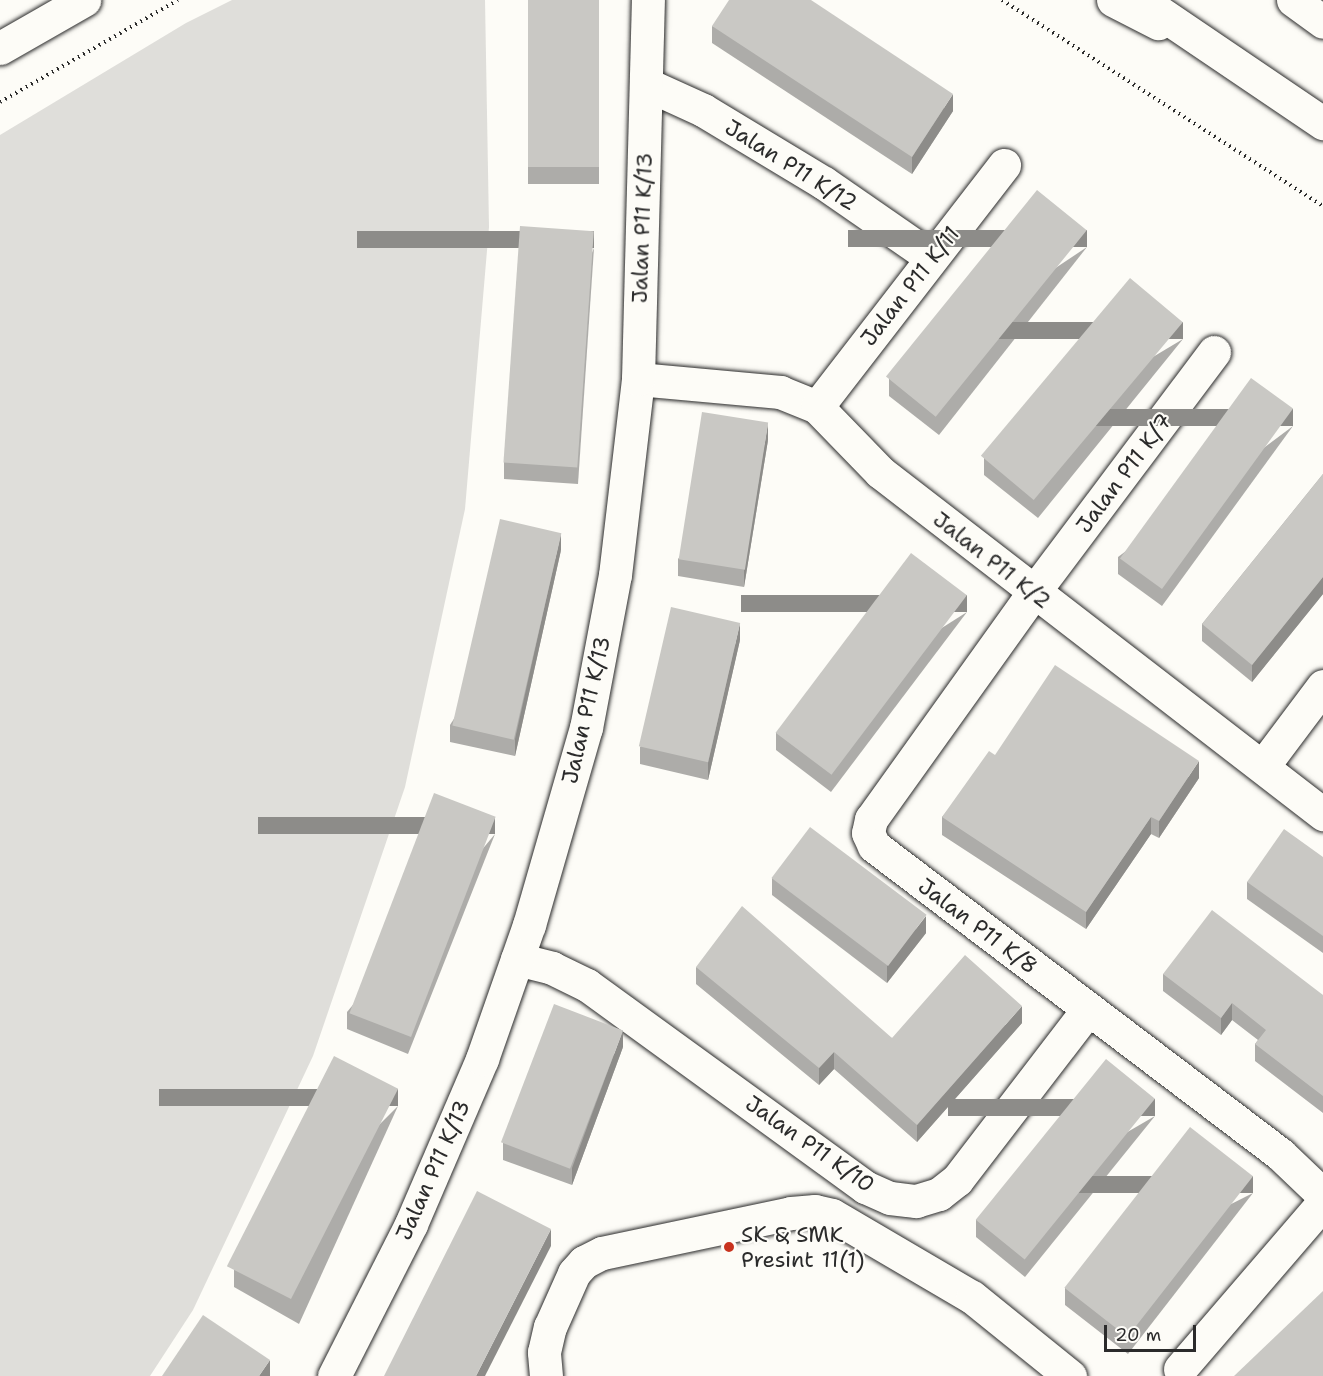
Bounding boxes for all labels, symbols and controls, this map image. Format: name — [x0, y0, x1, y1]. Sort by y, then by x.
street label: Jalan P11 K/12 — [720, 114, 862, 216]
street label: Jalan P11 K/13 — [626, 152, 658, 304]
street label: Jalan P11 K/11 — [855, 221, 965, 351]
street label: Jalan P11 K/7 — [1071, 408, 1177, 538]
street label: Jalan P11 K/2 — [928, 506, 1056, 614]
street label: Jalan P11 K/13 — [556, 634, 616, 786]
street label: Jalan P11 K/8 — [913, 873, 1043, 979]
street label: Jalan P11 K/10 — [740, 1090, 880, 1198]
street label: Jalan P11 K/13 — [390, 1096, 476, 1244]
place label: SK & SMK Presint 11(1) — [741, 1221, 865, 1272]
marker: SK & SMK Presint 11(1) — [722, 1240, 736, 1254]
scale bar — [1107, 1313, 1198, 1351]
text: 20 m — [1115, 1323, 1161, 1347]

